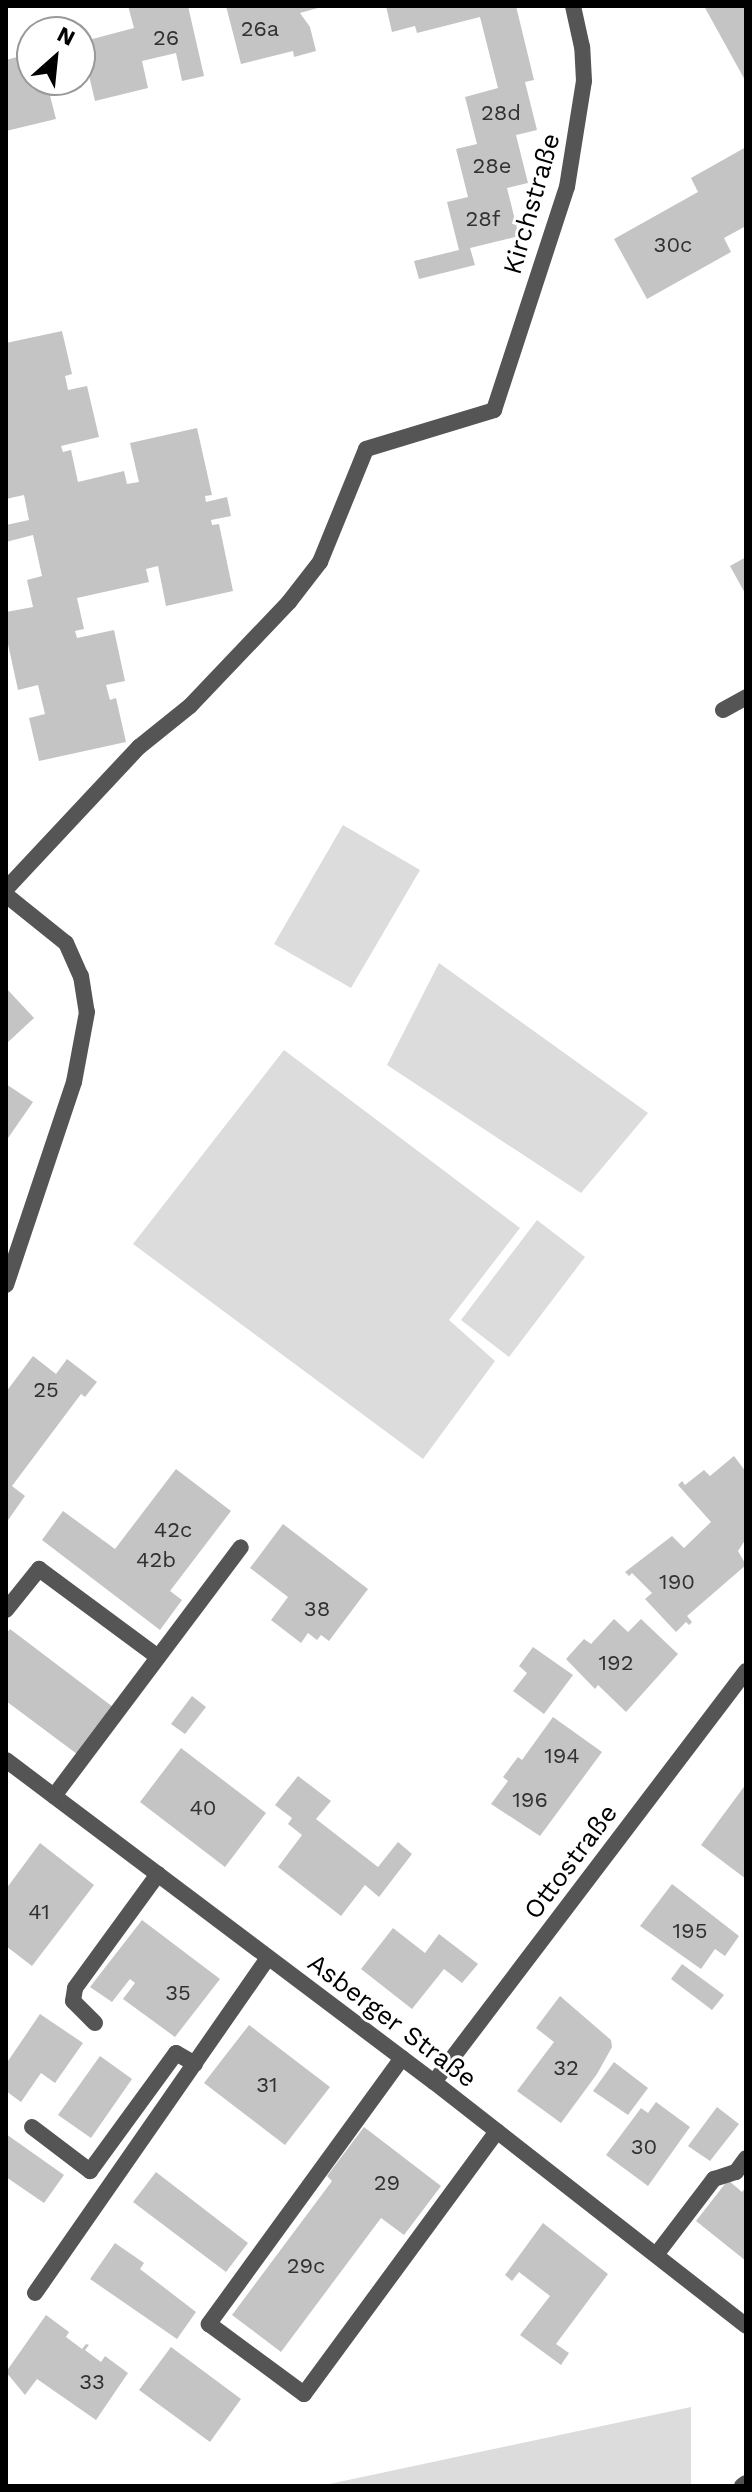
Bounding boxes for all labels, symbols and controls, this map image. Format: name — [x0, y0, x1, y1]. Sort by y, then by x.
north arrow — [16, 16, 96, 96]
house number: 26a — [241, 16, 279, 42]
text: N — [53, 21, 79, 51]
house number: 26 — [153, 25, 179, 51]
house number: 28d — [481, 100, 521, 126]
street label: Kirchstraße — [497, 130, 567, 278]
house number: 28e — [472, 153, 512, 179]
house number: 28f — [465, 206, 501, 232]
house number: 30c — [654, 232, 692, 258]
house number: 25 — [33, 1377, 59, 1403]
house number: 42c — [154, 1517, 192, 1543]
house number: 42b — [136, 1547, 176, 1573]
house number: 190 — [659, 1569, 695, 1595]
house number: 38 — [304, 1596, 330, 1622]
house number: 192 — [599, 1650, 633, 1676]
house number: 194 — [544, 1743, 580, 1769]
house number: 196 — [512, 1787, 548, 1813]
house number: 40 — [189, 1795, 217, 1821]
street label: Ottostraße — [518, 1798, 624, 1926]
house number: 41 — [28, 1899, 50, 1925]
house number: 195 — [673, 1918, 707, 1944]
street label: Asberger Straße — [301, 1947, 483, 2095]
house number: 35 — [165, 1980, 191, 2006]
house number: 32 — [553, 2055, 579, 2081]
house number: 31 — [256, 2072, 278, 2098]
house number: 30 — [631, 2134, 657, 2160]
house number: 29 — [374, 2170, 400, 2196]
house number: 29c — [287, 2253, 325, 2279]
house number: 33 — [79, 2369, 105, 2395]

